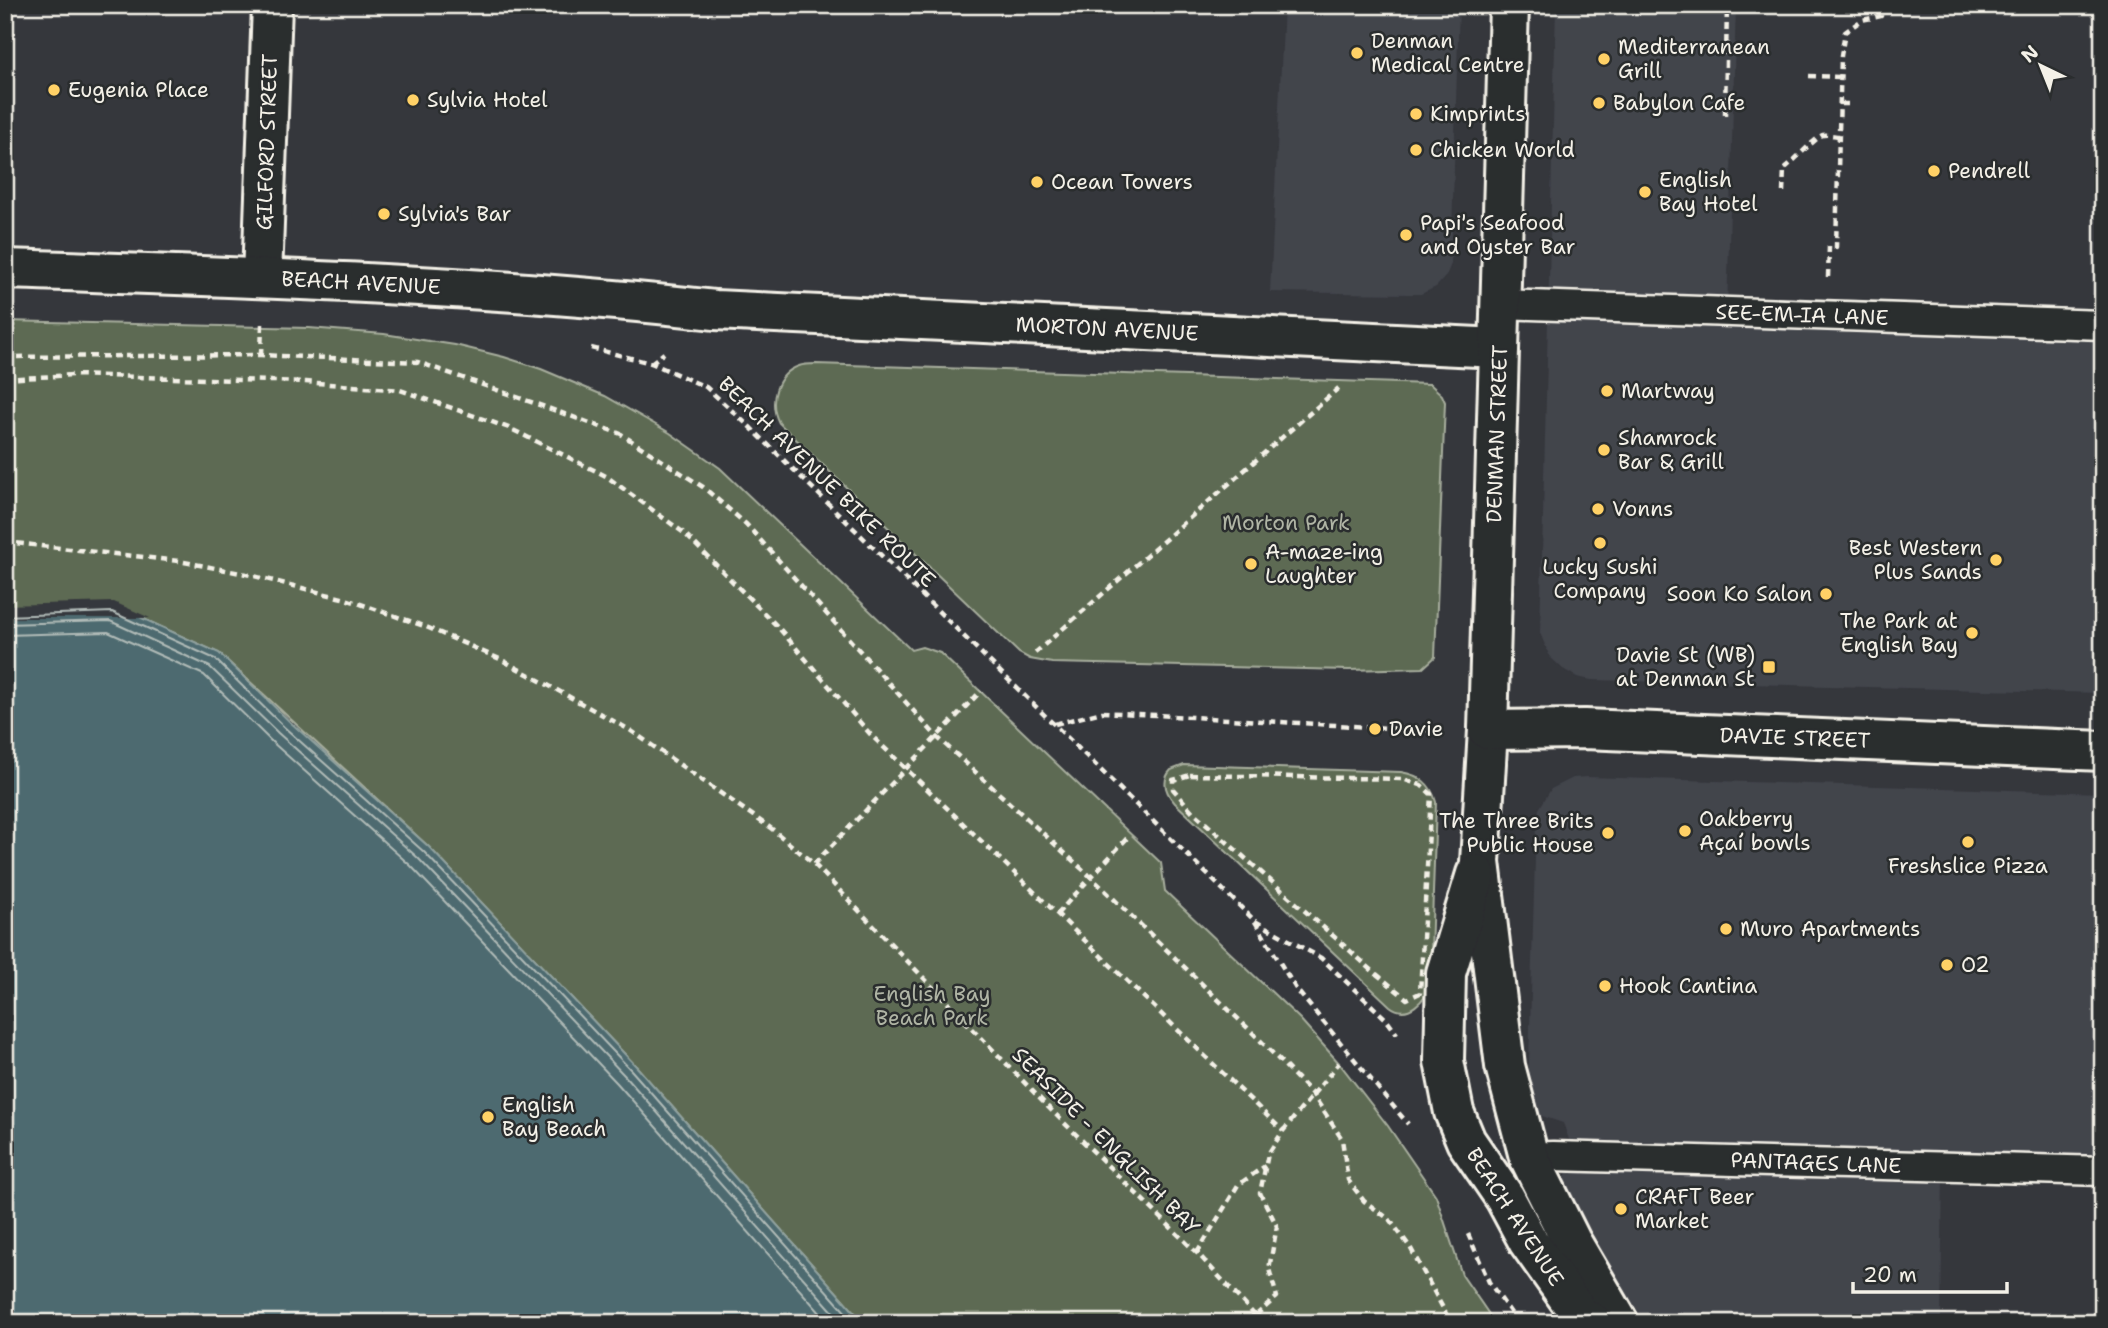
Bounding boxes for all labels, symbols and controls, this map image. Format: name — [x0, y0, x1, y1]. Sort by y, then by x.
place label: Denman Medical Centre — [1371, 27, 1525, 79]
north arrow — [2007, 32, 2076, 102]
place label: Mediterranean Grill — [1618, 33, 1770, 85]
text: N — [2016, 40, 2044, 68]
marker: Denman Medical Centre — [1349, 45, 1365, 61]
marker: Mediterranean Grill — [1596, 51, 1612, 67]
street label: GILFORD STREET — [250, 53, 284, 231]
place label: Eugenia Place — [68, 76, 209, 104]
marker: Eugenia Place — [46, 82, 62, 98]
place label: Sylvia Hotel — [427, 86, 548, 114]
place label: Babylon Cafe — [1613, 89, 1745, 117]
marker: Sylvia Hotel — [405, 92, 421, 108]
marker: Babylon Cafe — [1591, 95, 1607, 111]
place label: Kimprints — [1430, 100, 1526, 128]
marker: Kimprints — [1408, 106, 1424, 122]
place label: Chicken World — [1430, 136, 1575, 164]
marker: Chicken World — [1408, 142, 1424, 158]
place label: Pendrell — [1948, 157, 2031, 185]
marker: Pendrell — [1926, 163, 1942, 179]
place label: English Bay Hotel — [1659, 166, 1758, 218]
place label: Ocean Towers — [1051, 168, 1193, 196]
marker: Ocean Towers — [1029, 174, 1045, 190]
marker: English Bay Hotel — [1637, 184, 1653, 200]
place label: Sylvia's Bar — [398, 200, 511, 228]
marker: Sylvia's Bar — [376, 206, 392, 222]
place label: Papi's Seafood and Oyster Bar — [1420, 209, 1575, 261]
marker: Papi's Seafood and Oyster Bar — [1398, 227, 1414, 243]
street label: BEACH AVENUE — [281, 265, 441, 301]
street label: SEE-EM-IA LANE — [1715, 298, 1889, 332]
street label: MORTON AVENUE — [1015, 310, 1199, 348]
street label: DENMAN STREET — [1480, 344, 1514, 524]
street label: BEACH AVENUE BIKE ROUTE — [712, 370, 942, 594]
place label: Martway — [1621, 377, 1715, 405]
marker: Martway — [1599, 383, 1615, 399]
place label: Shamrock Bar & Grill — [1618, 424, 1724, 476]
marker: Shamrock Bar & Grill — [1596, 442, 1612, 458]
place label: Vonns — [1612, 495, 1673, 523]
marker: Vonns — [1590, 501, 1606, 517]
park label: Morton Park — [1222, 509, 1350, 537]
place label: Best Western Plus Sands — [1849, 534, 1982, 586]
marker: Lucky Sushi Company — [1592, 535, 1608, 551]
place label: A-maze-ing Laughter — [1265, 538, 1383, 590]
marker: Best Western Plus Sands — [1988, 552, 2004, 568]
place label: Lucky Sushi Company — [1542, 553, 1658, 605]
marker: A-maze-ing Laughter — [1243, 556, 1259, 572]
place label: Soon Ko Salon — [1667, 580, 1812, 608]
marker: Soon Ko Salon — [1818, 586, 1834, 602]
place label: The Park at English Bay — [1840, 607, 1958, 659]
marker: The Park at English Bay — [1964, 625, 1980, 641]
place label: Davie St (WB) at Denman St — [1616, 641, 1755, 693]
marker: Davie St (WB) at Denman St — [1761, 659, 1777, 675]
place label: Davie — [1389, 715, 1443, 743]
marker: Davie — [1367, 721, 1383, 737]
street label: DAVIE STREET — [1719, 721, 1871, 755]
place label: Oakberry Açaí bowls — [1699, 805, 1811, 857]
place label: The Three Brits Public House — [1439, 807, 1594, 859]
marker: Oakberry Açaí bowls — [1677, 823, 1693, 839]
marker: The Three Brits Public House — [1600, 825, 1616, 841]
marker: Freshslice Pizza — [1960, 834, 1976, 850]
place label: Freshslice Pizza — [1888, 852, 2048, 880]
place label: Muro Apartments — [1740, 915, 1921, 943]
marker: Muro Apartments — [1718, 921, 1734, 937]
place label: O2 — [1961, 951, 1990, 979]
marker: O2 — [1939, 957, 1955, 973]
place label: Hook Cantina — [1619, 972, 1757, 1000]
marker: Hook Cantina — [1597, 978, 1613, 994]
park label: English Bay Beach Park — [873, 980, 991, 1032]
street label: SEASIDE - ENGLISH BAY — [1006, 1041, 1206, 1241]
place label: English Bay Beach — [502, 1091, 606, 1143]
marker: English Bay Beach — [480, 1109, 496, 1125]
street label: BEACH AVENUE — [1460, 1142, 1570, 1292]
street label: PANTAGES LANE — [1730, 1146, 1902, 1180]
place label: CRAFT Beer Market — [1635, 1183, 1755, 1235]
marker: CRAFT Beer Market — [1613, 1201, 1629, 1217]
scale bar — [1853, 1251, 2007, 1295]
text: 20 m — [1863, 1261, 1917, 1289]

